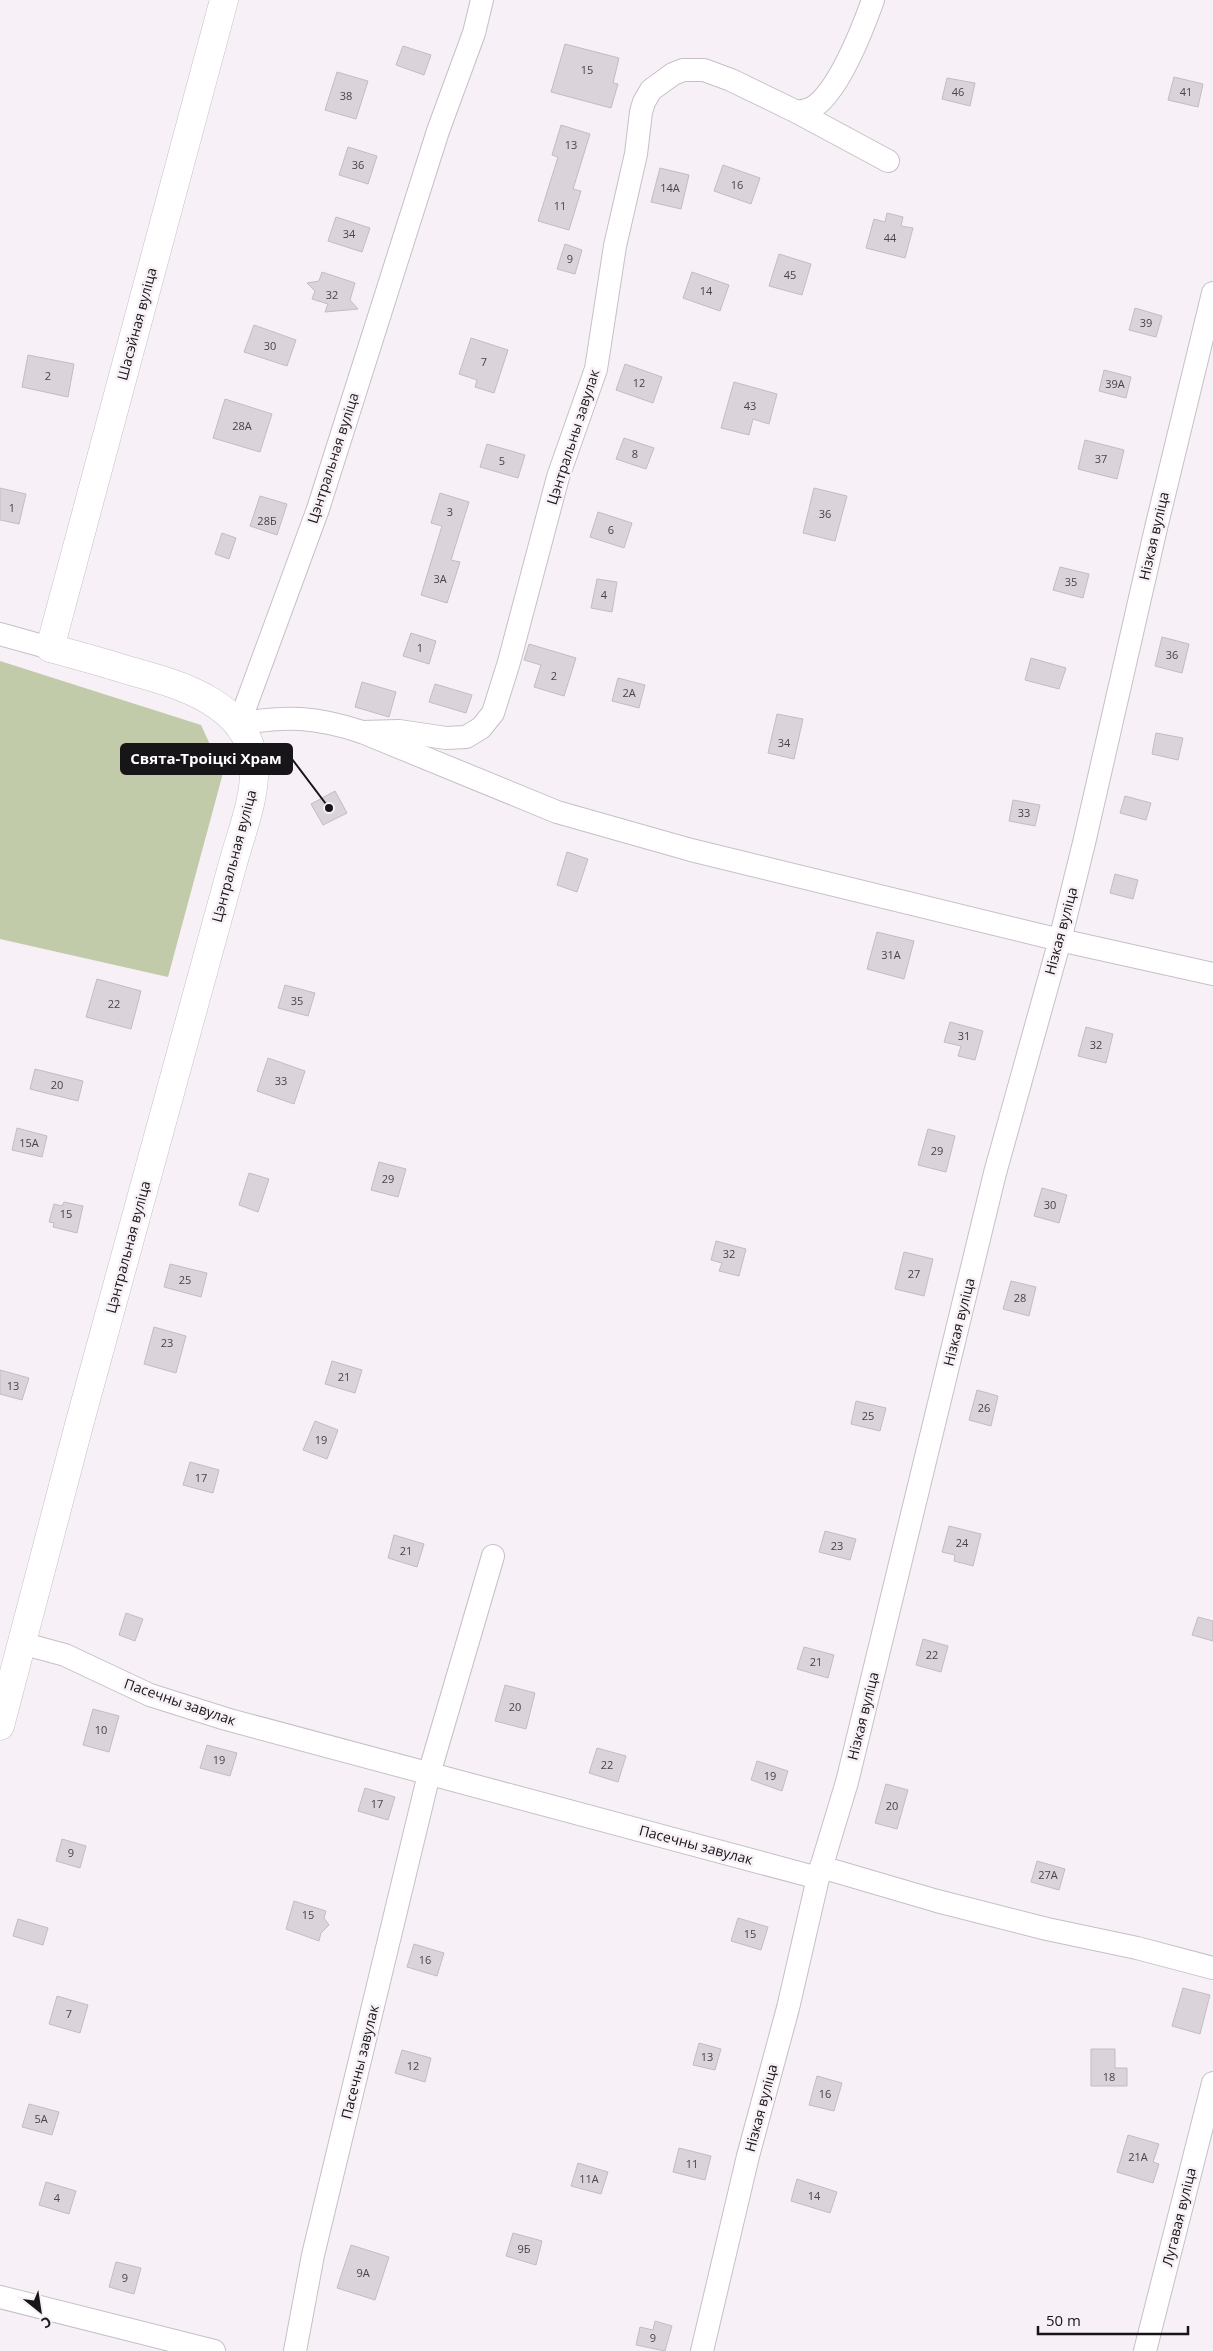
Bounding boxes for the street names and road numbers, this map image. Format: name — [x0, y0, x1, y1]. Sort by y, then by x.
street label: Шасэйная вуліца — [112, 265, 161, 382]
street label: Цэнтральны завулак — [542, 366, 604, 507]
street label: Цэнтральная вуліца — [302, 390, 363, 526]
street label: Нізкая вуліца — [1134, 490, 1173, 582]
street label: Цэнтральная вуліца — [207, 788, 260, 924]
street label: Нізкая вуліца — [1040, 885, 1081, 977]
street label: Цэнтральная вуліца — [101, 1179, 154, 1315]
street label: Нізкая вуліца — [938, 1276, 979, 1368]
street label: Нізкая вуліца — [842, 1670, 883, 1762]
street label: Пасечны завулак — [122, 1674, 239, 1730]
street label: Пасечны завулак — [637, 1820, 756, 1869]
street label: Пасечны завулак — [336, 2002, 383, 2121]
street label: Нізкая вуліца — [740, 2062, 781, 2154]
street label: Лугавая вуліца — [1157, 2166, 1200, 2268]

